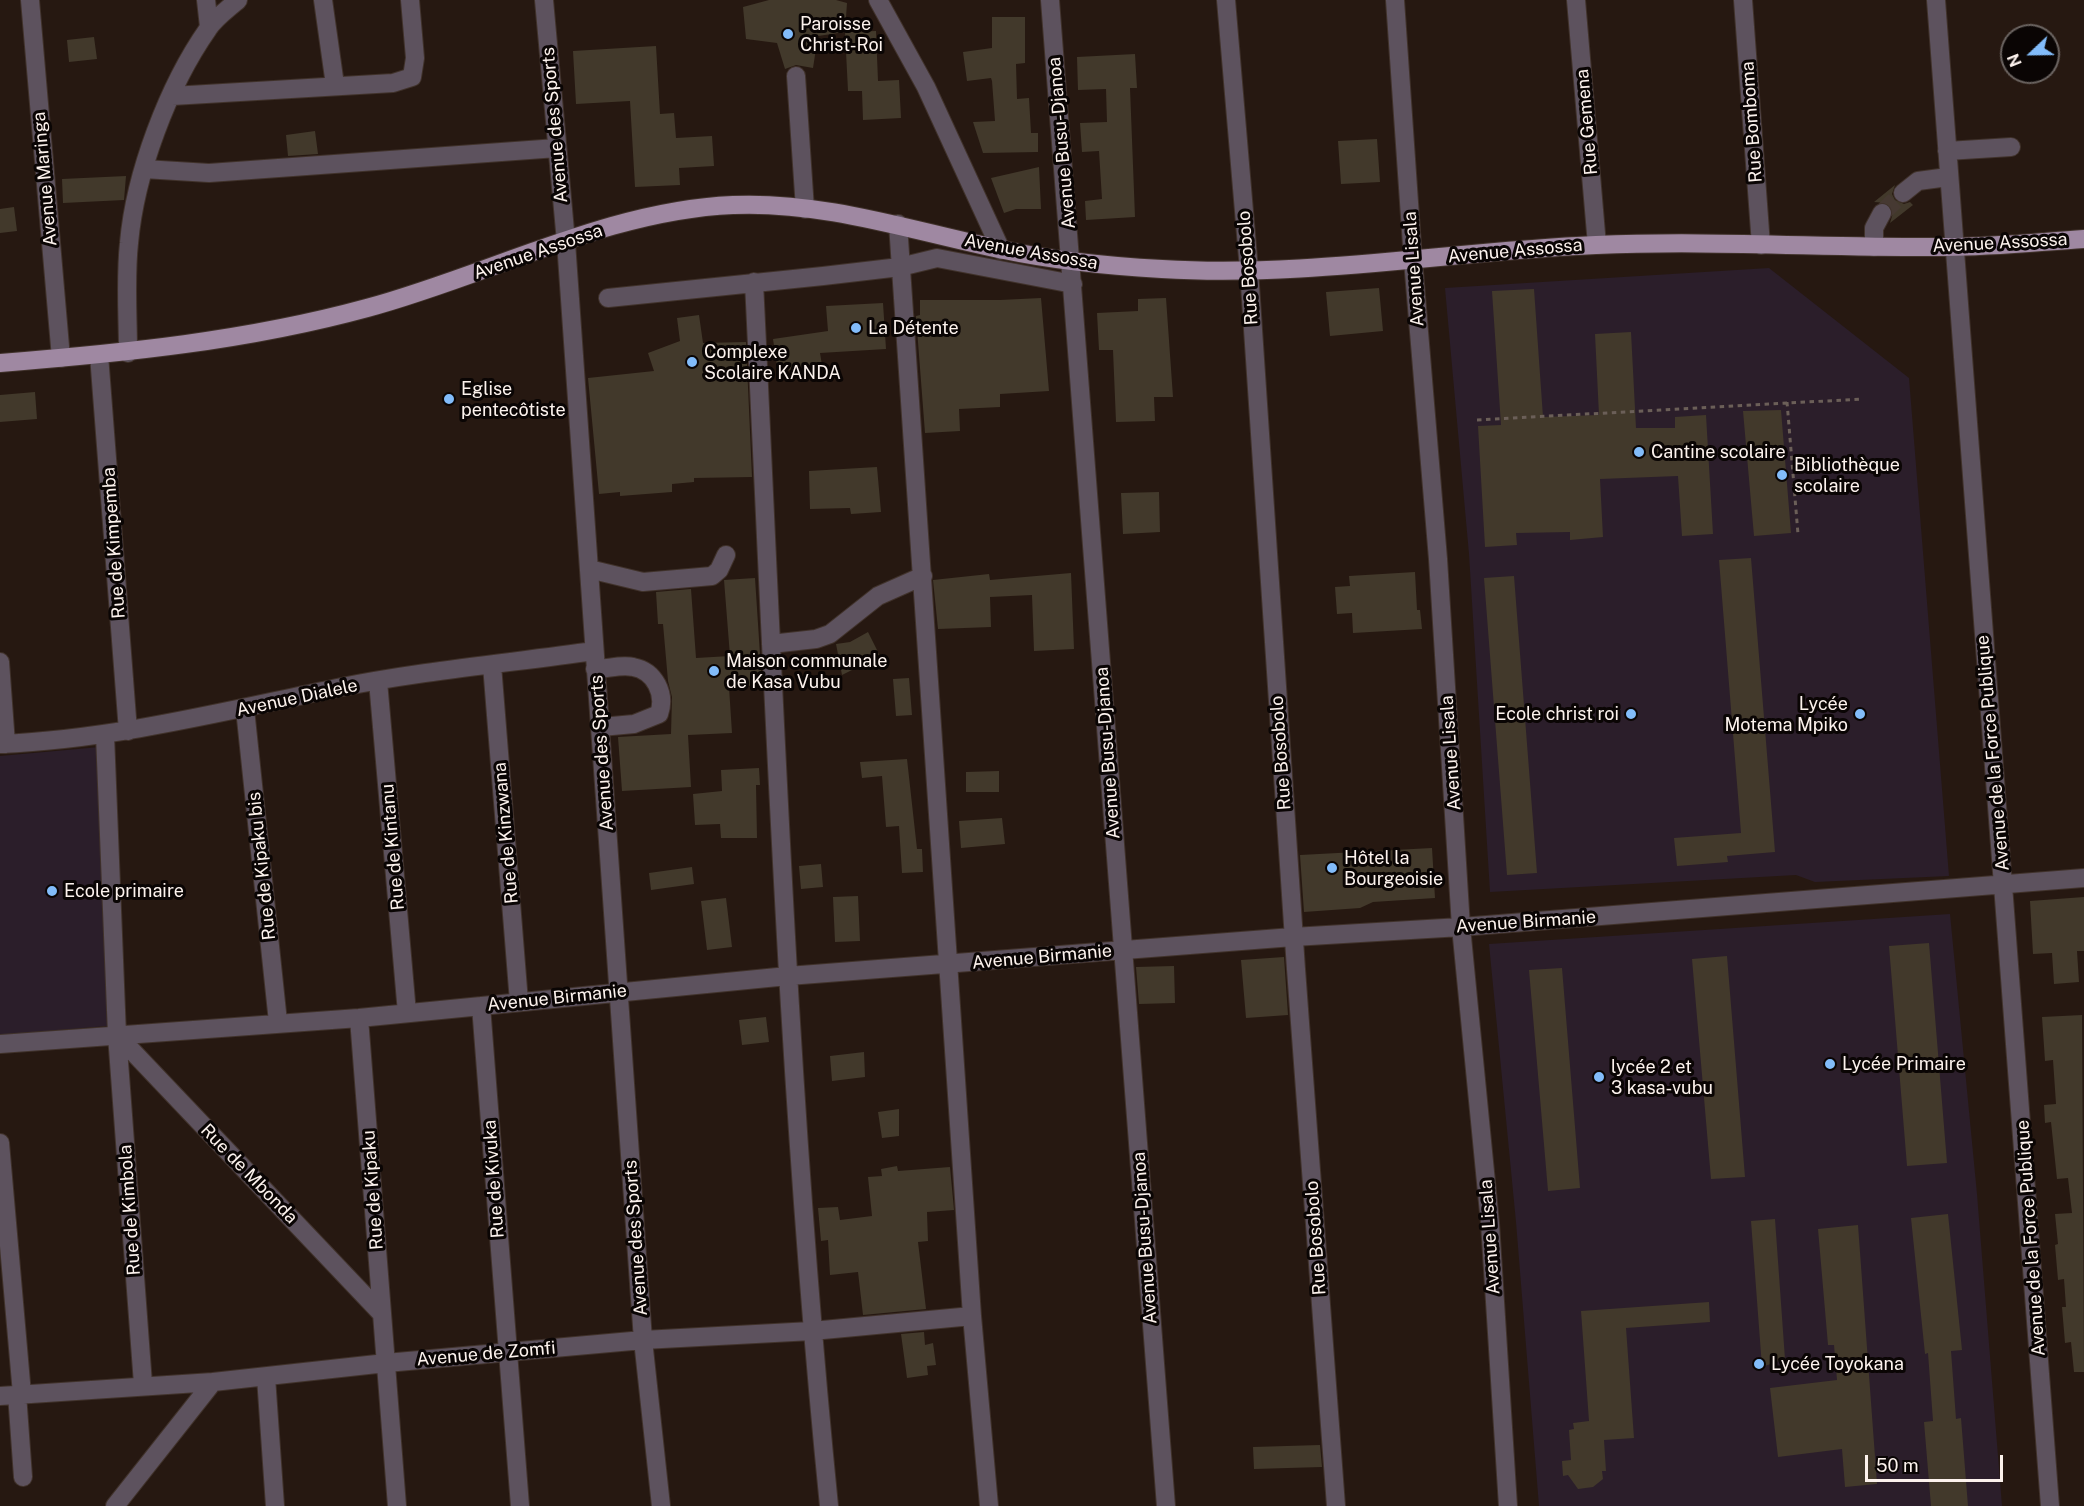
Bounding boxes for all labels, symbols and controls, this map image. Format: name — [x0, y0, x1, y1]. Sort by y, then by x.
place label: Paroisse Christ-Roi — [800, 13, 883, 56]
north arrow — [2000, 24, 2060, 84]
marker: Paroisse Christ-Roi — [781, 27, 795, 41]
street label: Avenue des Sports — [537, 46, 573, 204]
text: N — [2004, 51, 2026, 70]
street label: Avenue Busu-Djanoa — [1044, 56, 1080, 230]
street label: Rue Bomboma — [1737, 61, 1767, 183]
street label: Rue Gemena — [1572, 68, 1602, 176]
street label: Avenue Maringa — [28, 111, 62, 247]
street label: Rue Bosobolo — [1233, 210, 1263, 326]
street label: Avenue Lisala — [1399, 211, 1429, 327]
street label: Avenue Assossa — [471, 220, 605, 284]
street label: Avenue Assossa — [1932, 229, 2068, 257]
street label: Avenue Assossa — [963, 230, 1099, 274]
street label: Avenue Assossa — [1447, 234, 1583, 268]
place label: La Détente — [868, 317, 959, 339]
marker: La Détente — [849, 321, 863, 335]
place label: Complexe Scolaire KANDA — [704, 341, 841, 384]
marker: Complexe Scolaire KANDA — [685, 355, 699, 369]
place label: Eglise pentecôtiste — [461, 378, 566, 420]
marker: Eglise pentecôtiste — [442, 392, 456, 406]
place label: Cantine scolaire — [1651, 441, 1786, 463]
marker: Cantine scolaire — [1632, 445, 1646, 459]
place label: Bibliothèque scolaire — [1794, 454, 1900, 496]
street label: Rue de Kimpemba — [98, 467, 130, 619]
marker: Bibliothèque scolaire — [1775, 468, 1789, 482]
street label: Avenue de la Force Publique — [1972, 634, 2014, 872]
place label: Maison communale de Kasa Vubu — [726, 650, 887, 692]
marker: Maison communale de Kasa Vubu — [707, 664, 721, 678]
street label: Avenue Busu-Djanoa — [1091, 666, 1125, 840]
street label: Avenue des Sports — [586, 674, 618, 832]
street label: Avenue Dialele — [234, 675, 360, 721]
place label: Lycée Motema Mpiko — [1725, 693, 1848, 736]
street label: Rue Bosobolo — [1266, 695, 1296, 811]
street label: Avenue Lisala — [1436, 695, 1466, 811]
place label: Ecole christ roi — [1495, 703, 1619, 725]
marker: Ecole christ roi — [1624, 707, 1638, 721]
marker: Lycée Motema Mpiko — [1853, 707, 1867, 721]
street label: Rue de Kinzwana — [489, 761, 523, 905]
street label: Rue de Kintanu — [377, 783, 409, 911]
street label: Rue de Kipaku bis — [243, 791, 281, 941]
place label: Hôtel la Bourgeoisie — [1344, 847, 1443, 890]
marker: Hôtel la Bourgeoisie — [1325, 861, 1339, 875]
place label: Ecole primaire — [64, 880, 184, 902]
marker: Ecole primaire — [45, 884, 59, 898]
street label: Avenue Birmanie — [1455, 906, 1597, 938]
street label: Avenue Birmanie — [971, 940, 1113, 974]
street label: Avenue Birmanie — [486, 980, 628, 1016]
place label: Lycée Primaire — [1842, 1053, 1966, 1075]
place label: lycée 2 et 3 kasa-vubu — [1611, 1056, 1713, 1098]
marker: Lycée Primaire — [1823, 1057, 1837, 1071]
marker: lycée 2 et 3 kasa-vubu — [1592, 1070, 1606, 1084]
street label: Rue de Kivuka — [479, 1119, 509, 1239]
street label: Avenue de la Force Publique — [2012, 1119, 2050, 1357]
street label: Rue de Mbonda — [196, 1120, 302, 1228]
street label: Rue de Kipaku — [358, 1129, 388, 1251]
street label: Rue de Kimbola — [115, 1144, 145, 1276]
street label: Avenue Busu-Djanoa — [1128, 1151, 1162, 1325]
street label: Avenue des Sports — [620, 1159, 652, 1317]
street label: Avenue Lisala — [1475, 1179, 1505, 1295]
street label: Rue Bosobolo — [1301, 1180, 1331, 1296]
street label: Avenue de Zomfi — [416, 1337, 556, 1371]
place label: Lycée Toyokana — [1771, 1353, 1904, 1375]
marker: Lycée Toyokana — [1752, 1357, 1766, 1371]
scale bar — [1868, 1443, 2006, 1481]
text: 50 m — [1876, 1455, 1919, 1476]

